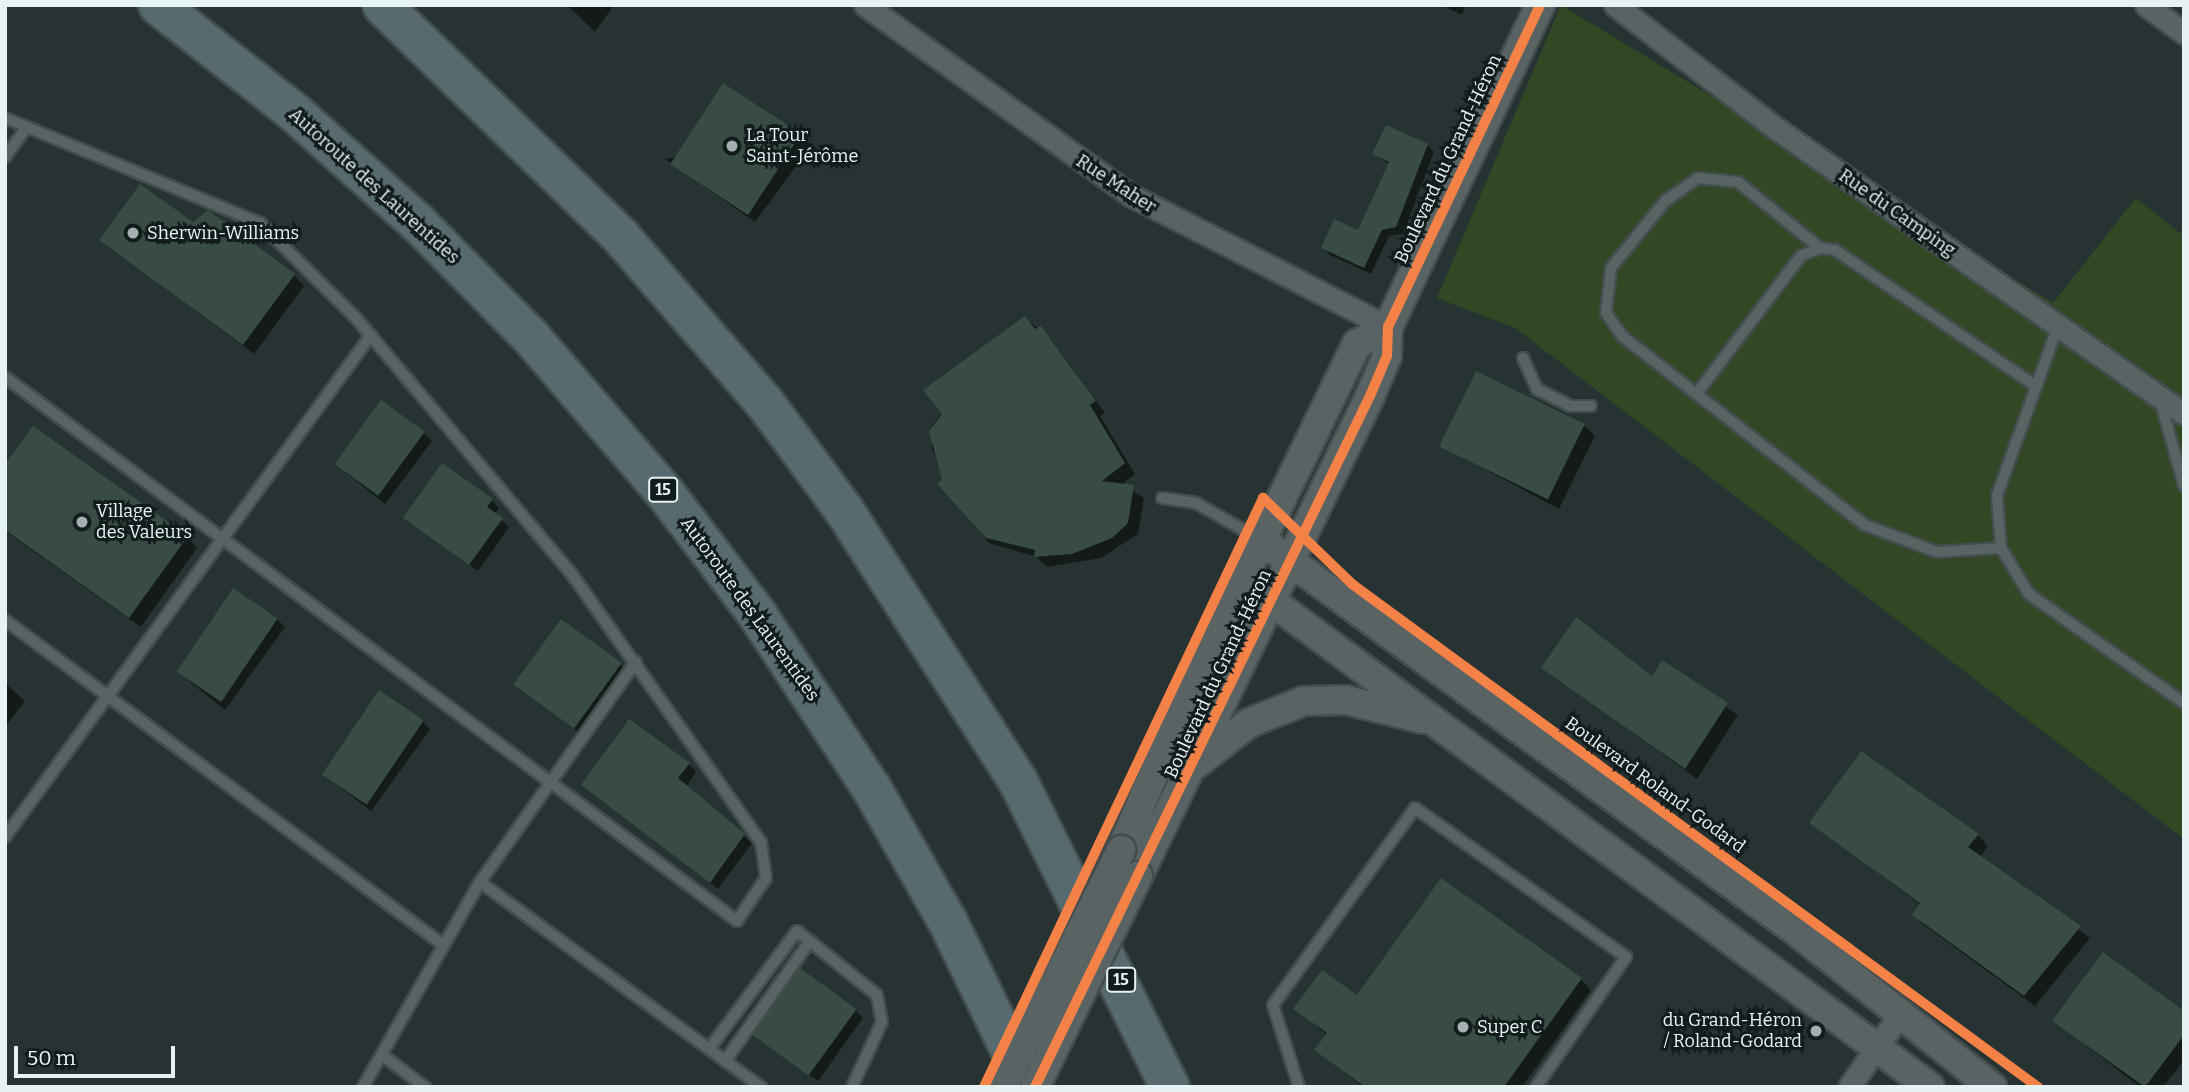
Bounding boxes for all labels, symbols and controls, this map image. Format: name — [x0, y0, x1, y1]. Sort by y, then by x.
street label: Boulevard du Grand-Héron — [1390, 51, 1506, 267]
street label: Autoroute des Laurentides — [284, 104, 464, 268]
place label: La Tour Saint-Jérôme — [746, 125, 858, 168]
marker: La Tour Saint-Jérôme — [724, 138, 740, 154]
street label: Rue Maher — [1072, 150, 1160, 218]
street label: Rue du Camping — [1835, 165, 1959, 261]
place label: Sherwin-Williams — [147, 222, 299, 244]
marker: Sherwin-Williams — [125, 225, 141, 241]
road number: 15 — [647, 477, 679, 503]
place label: Village des Valeurs — [96, 501, 192, 544]
street label: Autoroute des Laurentides — [676, 513, 824, 705]
marker: Village des Valeurs — [74, 514, 90, 530]
street label: Boulevard du Grand-Héron — [1160, 566, 1276, 782]
street label: Boulevard Roland-Godard — [1561, 712, 1749, 858]
road number: 15 — [1105, 968, 1137, 992]
place label: du Grand-Héron / Roland-Godard — [1663, 1010, 1802, 1052]
place label: Super C — [1477, 1016, 1542, 1038]
marker: Super C — [1455, 1019, 1471, 1035]
marker: du Grand-Héron / Roland-Godard — [1808, 1023, 1824, 1039]
scale bar — [18, 1032, 178, 1076]
text: 50 m — [27, 1045, 76, 1071]

